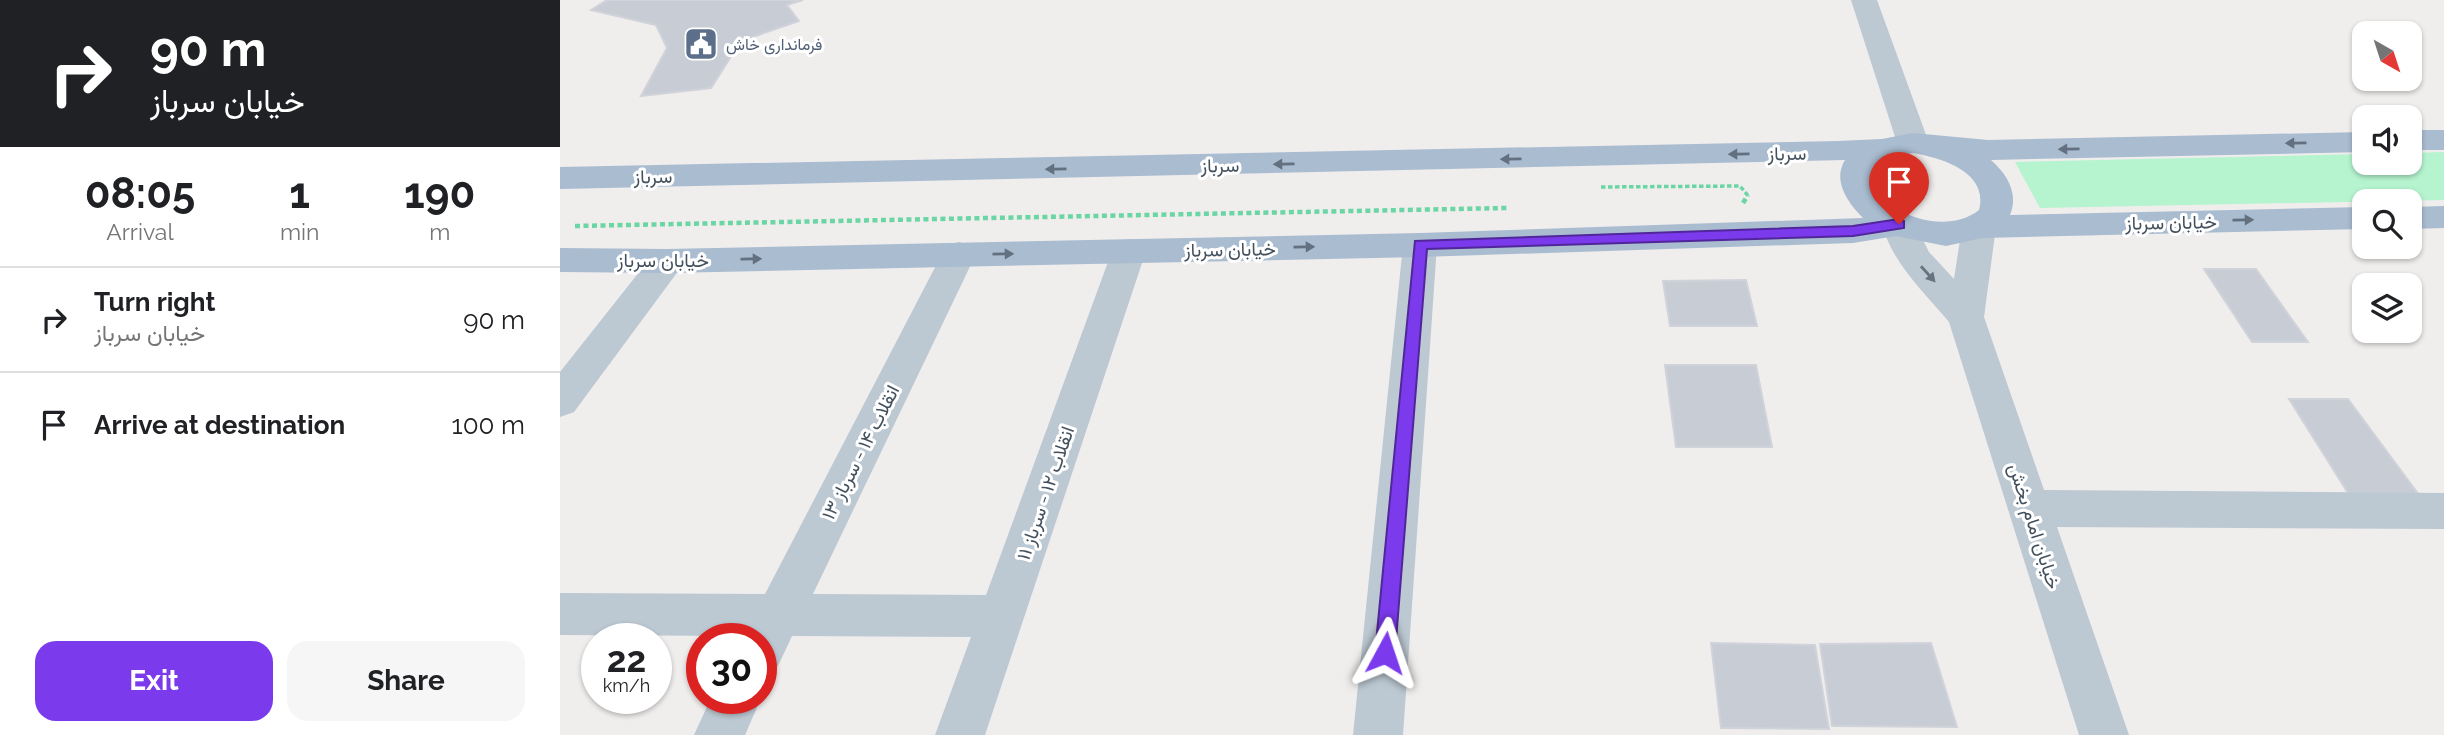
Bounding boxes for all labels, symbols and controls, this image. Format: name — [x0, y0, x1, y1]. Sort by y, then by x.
text: 90 m — [150, 20, 266, 77]
north arrow — [2352, 21, 2422, 91]
map controls — [2352, 21, 2422, 343]
public building icon: فرمانداری خاش — [682, 25, 720, 63]
icon: right — [35, 28, 126, 119]
place label: فرمانداری خاش — [726, 35, 822, 55]
text: خیابان سرباز — [150, 82, 305, 119]
button: sound — [2352, 105, 2422, 175]
one-way arrow — [2285, 137, 2307, 149]
street label: سرباز — [1766, 142, 1807, 165]
one-way arrow — [2057, 143, 2079, 154]
one-way arrow — [1727, 148, 1749, 159]
pin — [1869, 152, 1929, 224]
one-way arrow — [1500, 153, 1522, 165]
street label: سرباز — [1199, 154, 1240, 177]
one-way arrow — [1273, 158, 1295, 170]
one-way arrow — [1045, 163, 1067, 174]
icon: arrive — [1880, 163, 1918, 201]
street label: سرباز — [632, 165, 673, 188]
text: 08:05 — [85, 169, 195, 218]
text: 1 — [289, 169, 310, 218]
text: 190 — [404, 169, 475, 218]
button: search — [2352, 189, 2422, 259]
street label: خیابان سرباز — [2124, 210, 2217, 235]
one-way arrow — [2232, 215, 2254, 226]
text: Arrival — [106, 218, 174, 245]
text: min — [280, 218, 319, 245]
text: m — [429, 218, 450, 245]
street label: خیابان سرباز — [1183, 237, 1276, 262]
one-way arrow — [1293, 242, 1315, 253]
one-way arrow — [992, 248, 1014, 259]
street label: خیابان سرباز — [616, 249, 709, 272]
one-way arrow — [740, 253, 762, 265]
one-way arrow — [1920, 265, 1936, 283]
button: layers — [2352, 273, 2422, 343]
text: Turn right — [94, 287, 215, 317]
icon: right — [35, 301, 73, 339]
text: 90 m — [463, 305, 525, 335]
text: خیابان سرباز — [94, 319, 205, 346]
street label: انقلاب ۱۴ - سرباز ۱۳ — [817, 381, 904, 523]
icon: arrive — [35, 406, 73, 444]
text: Arrive at destination — [94, 410, 345, 440]
text: 100 m — [452, 410, 525, 440]
street label: انقلاب ۱۲ - سرباز ۱۱ — [1012, 423, 1079, 563]
street label: خیابان امام بخش — [2002, 460, 2066, 592]
position arrow — [1348, 616, 1422, 690]
speed limit sign: 30 — [686, 623, 777, 714]
text: 22 — [607, 639, 646, 680]
button: Exit — [35, 641, 273, 721]
button: Share — [287, 641, 525, 721]
text: km/h — [603, 675, 650, 696]

